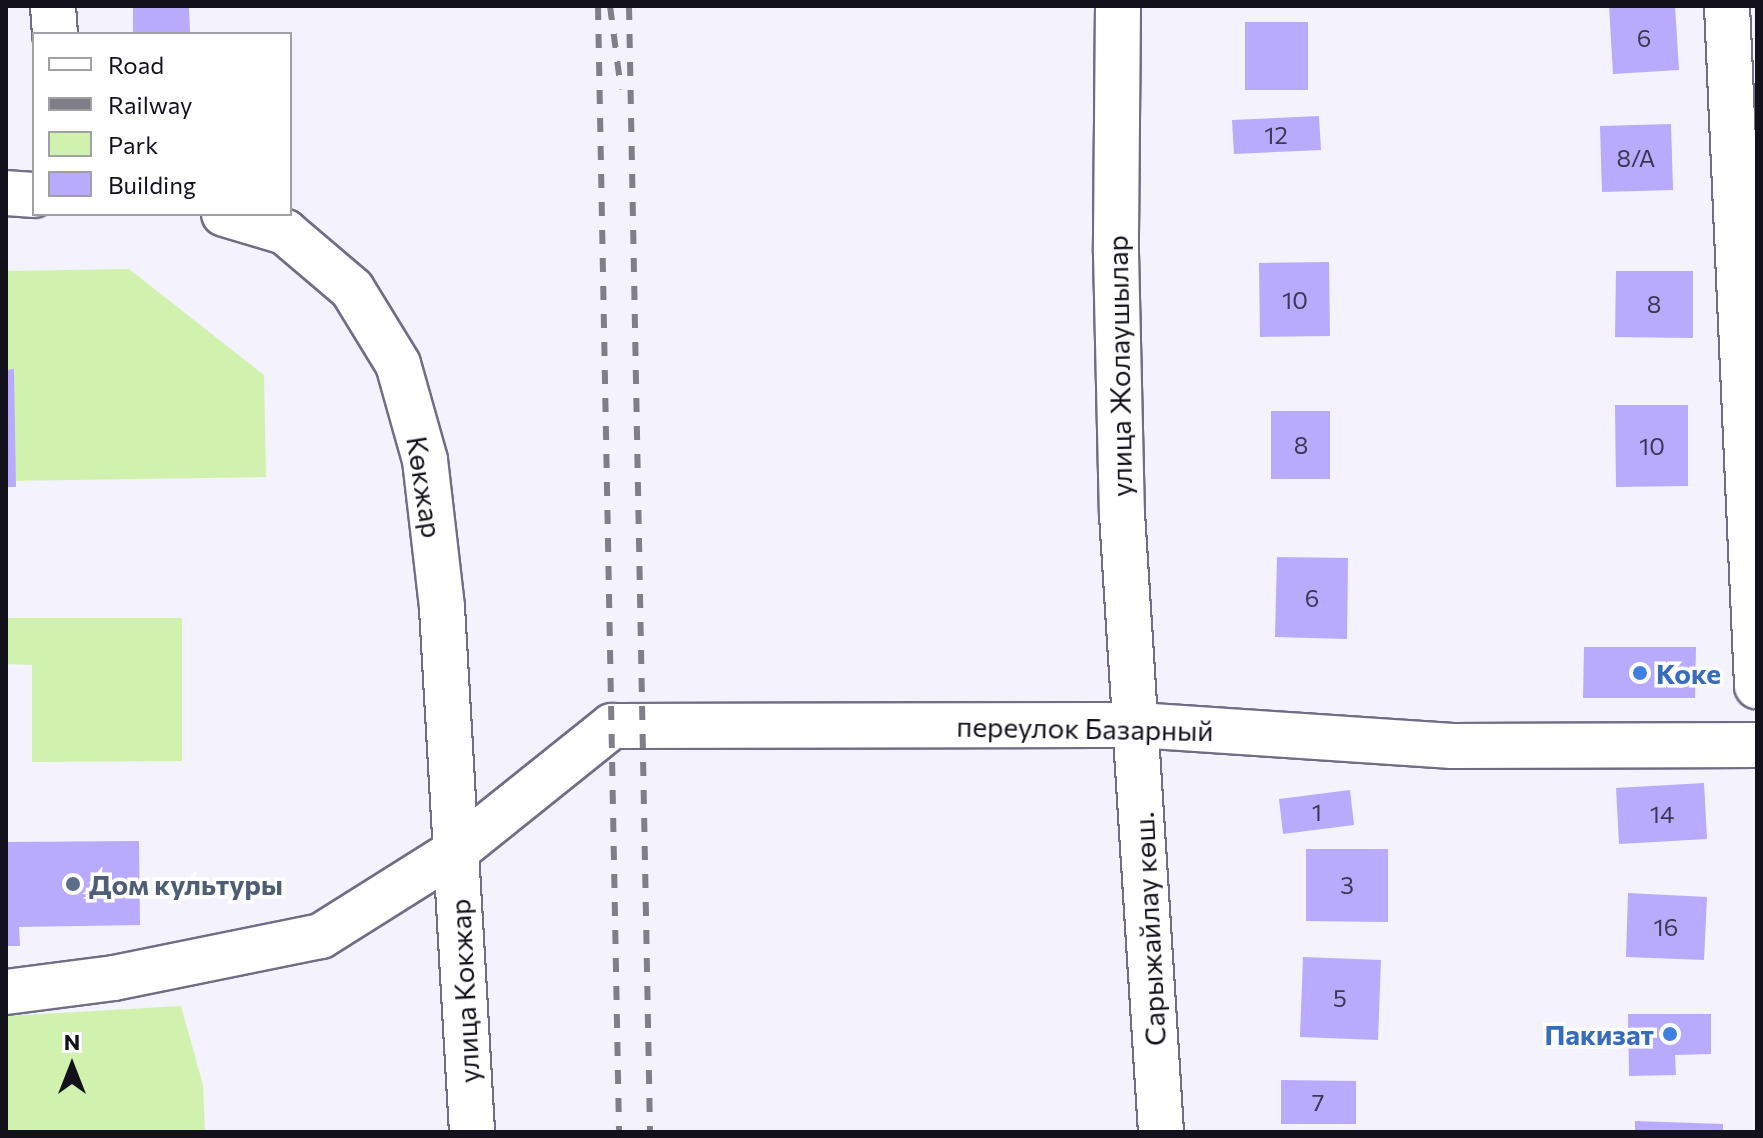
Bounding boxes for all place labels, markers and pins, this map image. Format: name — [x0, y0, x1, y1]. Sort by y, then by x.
place label: Коке — [1656, 656, 1721, 690]
marker: Коке — [1631, 664, 1649, 682]
place label: Дом культуры — [89, 867, 283, 901]
marker: Дом культуры — [64, 875, 82, 893]
place label: Пакизат — [1544, 1017, 1654, 1051]
marker: Пакизат — [1661, 1025, 1679, 1043]

